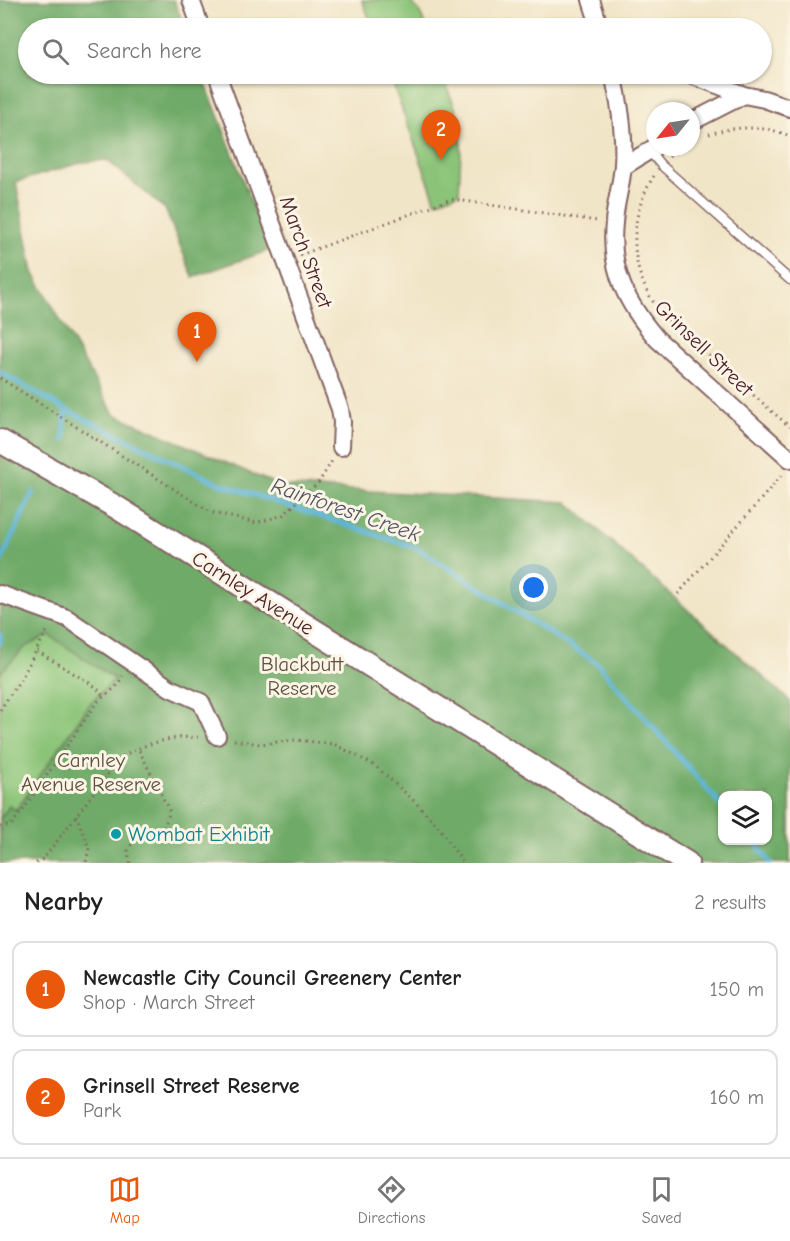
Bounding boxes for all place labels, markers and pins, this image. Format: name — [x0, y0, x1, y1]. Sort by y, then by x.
pin: 2 — [422, 110, 460, 160]
pin: 1 — [178, 312, 216, 362]
place label: Wombat Exhibit — [128, 822, 271, 846]
marker: Wombat Exhibit — [109, 827, 123, 841]

